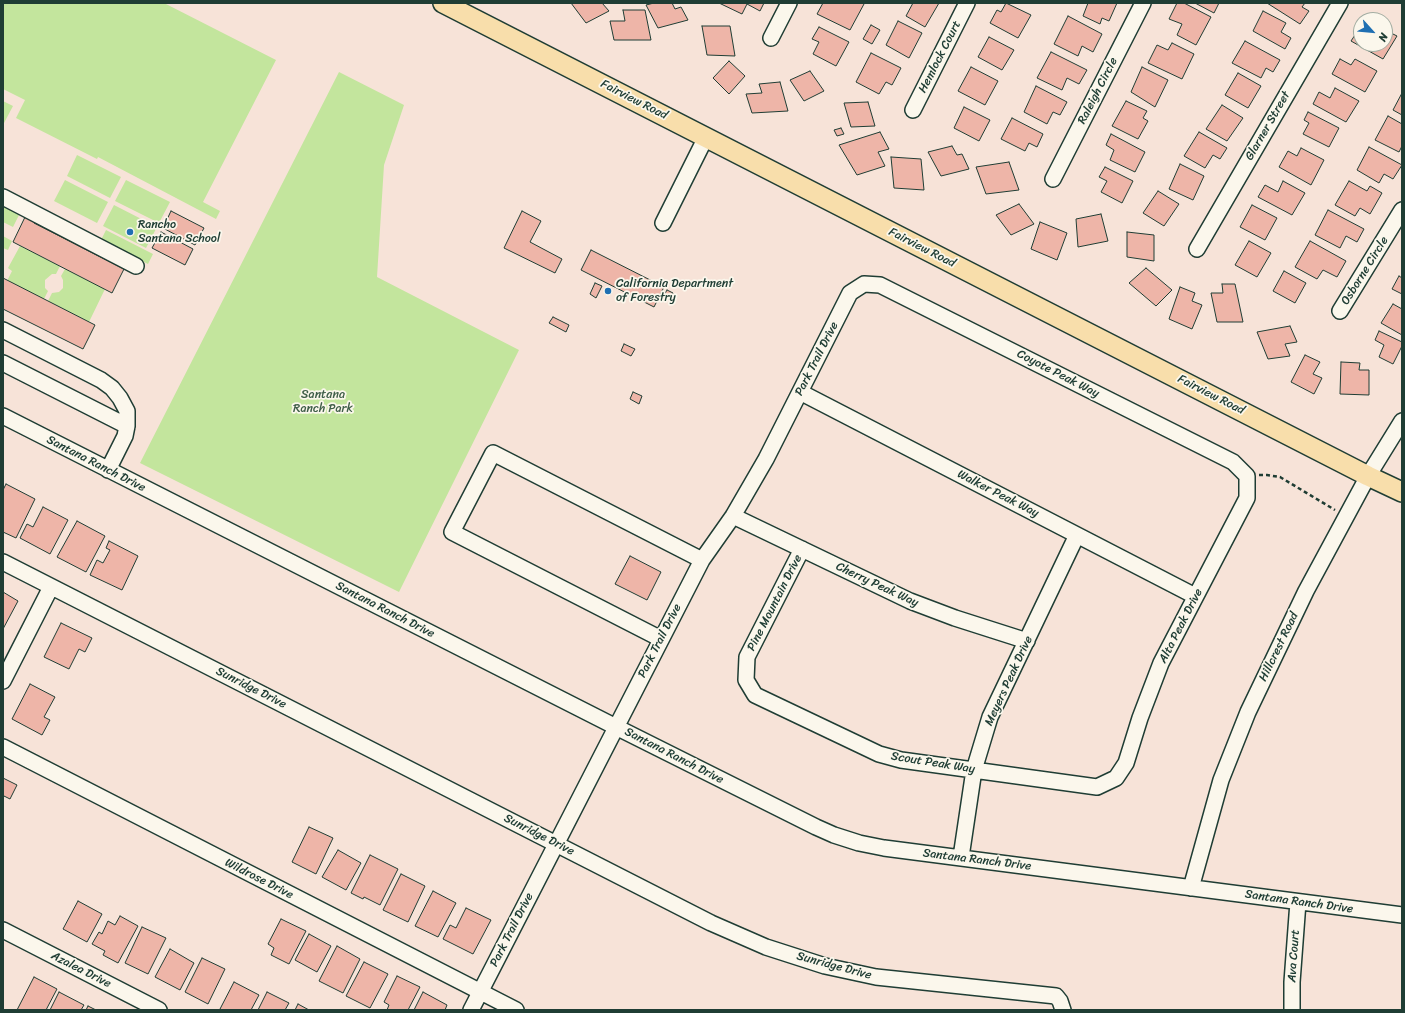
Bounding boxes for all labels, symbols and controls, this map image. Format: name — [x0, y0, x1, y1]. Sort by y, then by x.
north arrow — [1353, 12, 1393, 52]
street label: Hemlock Court — [916, 19, 964, 95]
text: N — [1373, 30, 1393, 45]
street label: Raleigh Circle — [1075, 55, 1121, 127]
street label: Fairview Road — [598, 77, 670, 123]
street label: Glarner Street — [1242, 89, 1294, 163]
place label: Rancho Santana School — [138, 218, 220, 246]
street label: Fairview Road — [886, 225, 958, 271]
marker: Rancho Santana School — [125, 227, 135, 237]
street label: Osborne Circle — [1338, 234, 1392, 308]
place label: California Department of Forestry — [616, 277, 733, 305]
marker: California Department of Forestry — [603, 286, 613, 296]
street label: Park Trail Drive — [792, 320, 842, 398]
street label: Coyote Peak Way — [1014, 347, 1102, 401]
street label: Fairview Road — [1175, 372, 1247, 418]
park label: Santana Ranch Park — [293, 388, 353, 416]
street label: Santana Ranch Drive — [44, 433, 148, 495]
street label: Walker Peak Way — [955, 467, 1041, 521]
street label: Pine Mountain Drive — [744, 552, 806, 654]
street label: Cherry Peak Way — [833, 560, 921, 610]
street label: Santana Ranch Drive — [333, 579, 437, 641]
street label: Alta Peak Drive — [1156, 586, 1206, 666]
street label: Park Trail Drive — [635, 602, 685, 680]
street label: Hillcrest Road — [1256, 610, 1302, 684]
street label: Meyers Peak Drive — [982, 634, 1036, 728]
street label: Sunridge Drive — [213, 664, 289, 712]
street label: Santana Ranch Drive — [622, 725, 726, 787]
street label: Scout Peak Way — [890, 749, 976, 777]
street label: Sunridge Drive — [501, 811, 577, 859]
street label: Santana Ranch Drive — [922, 846, 1032, 874]
street label: Wildrose Drive — [222, 856, 296, 902]
street label: Santana Ranch Drive — [1244, 887, 1354, 917]
street label: Park Trail Drive — [487, 891, 537, 969]
street label: Ava Court — [1285, 929, 1303, 983]
street label: Azalea Drive — [49, 949, 113, 991]
street label: Sunridge Drive — [795, 949, 873, 983]

